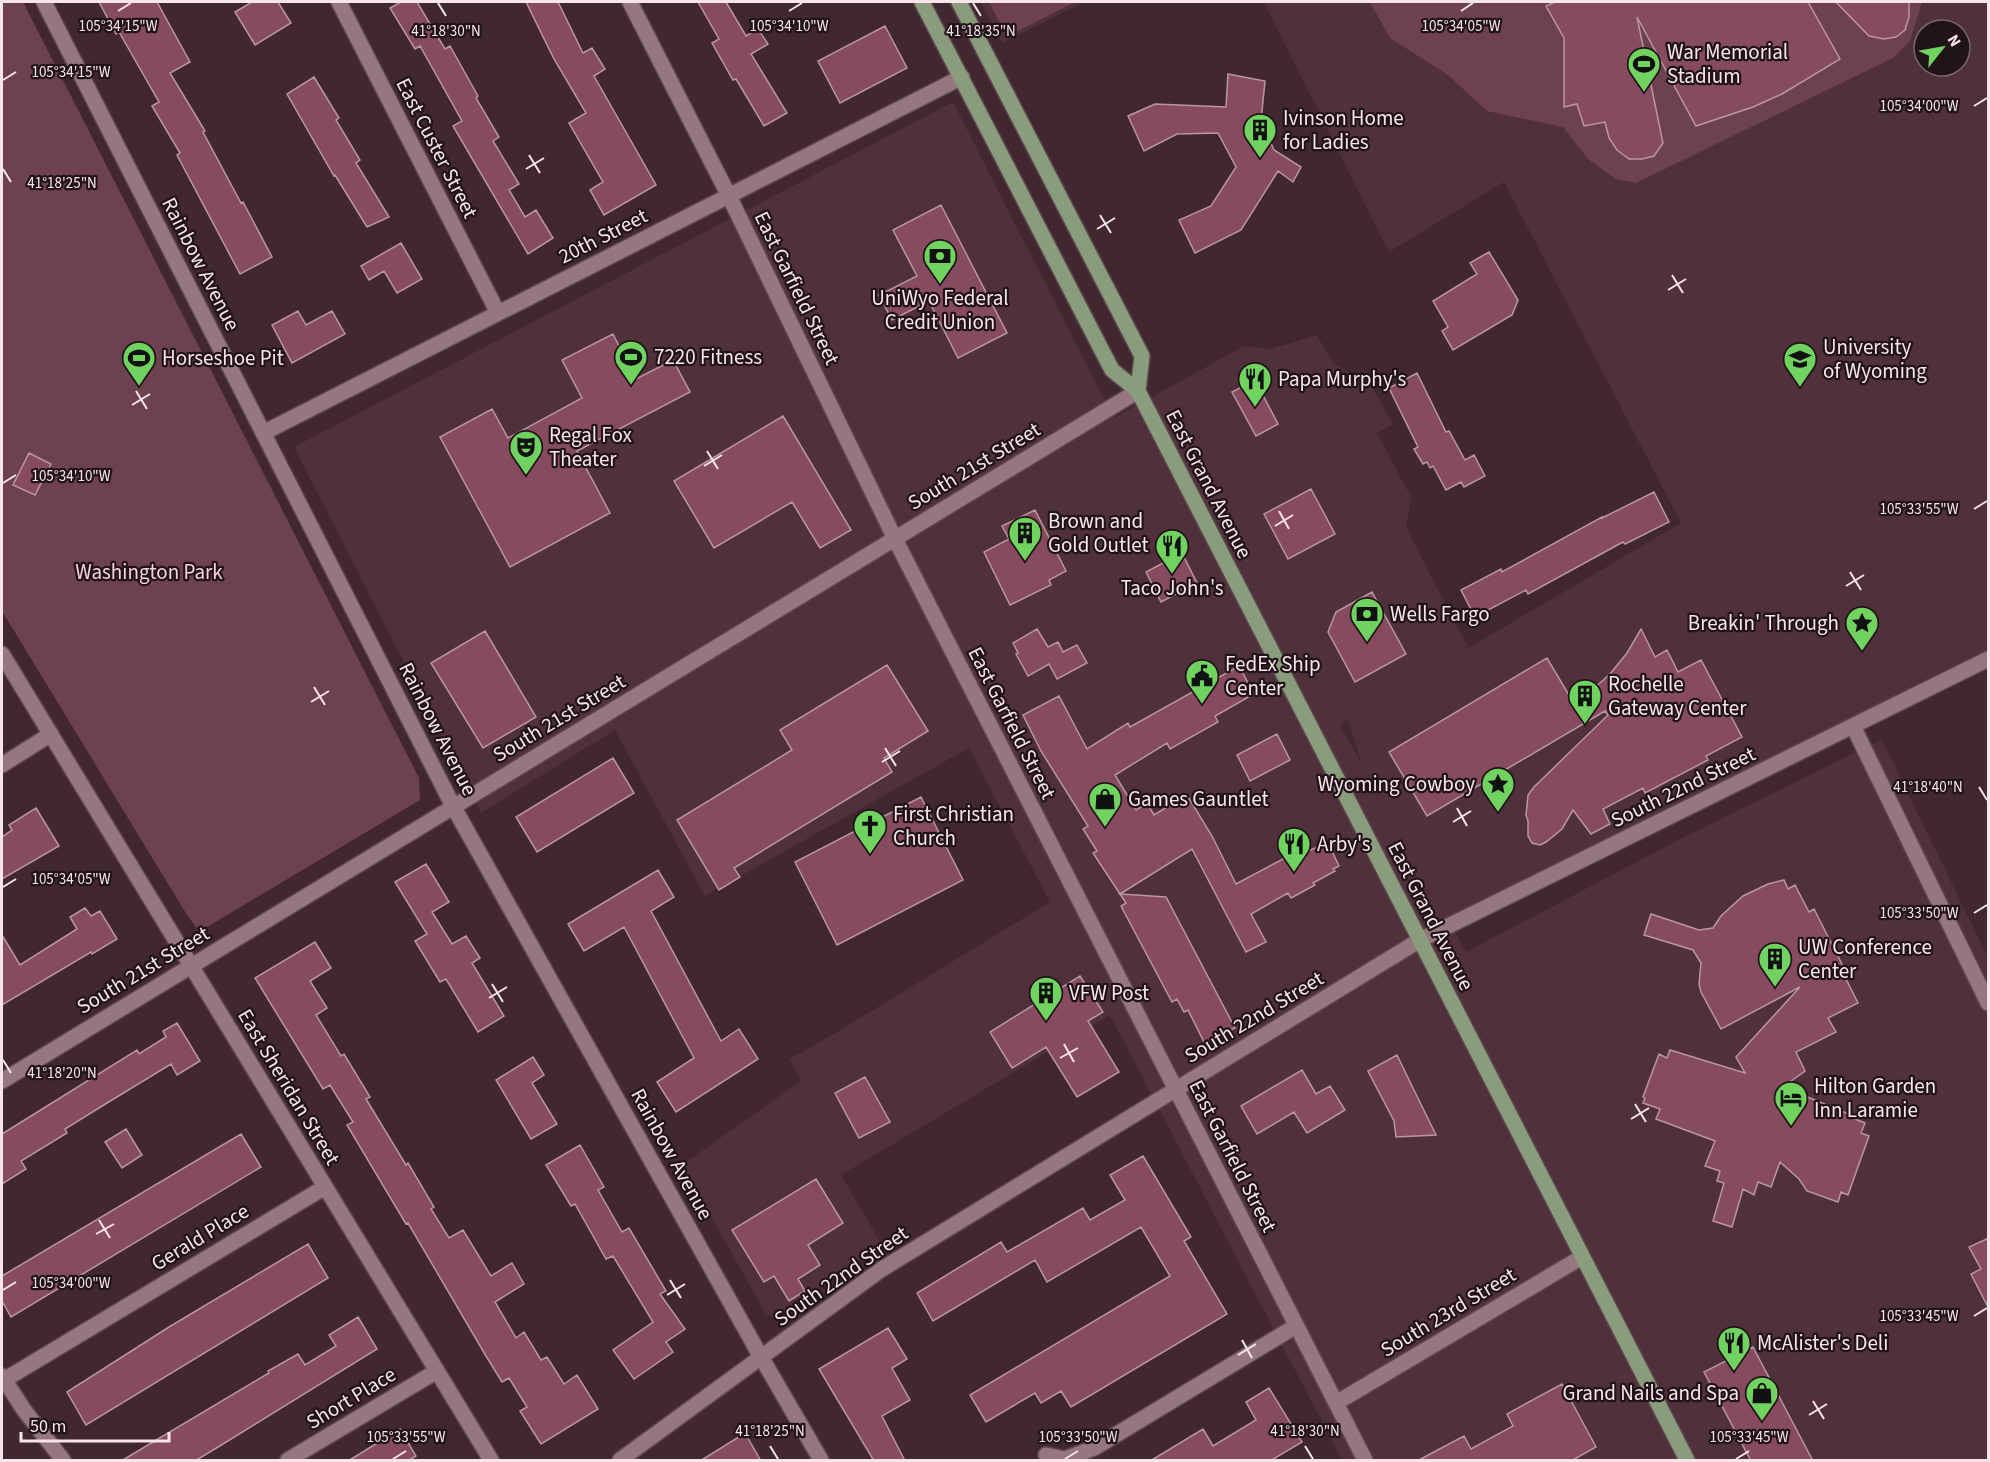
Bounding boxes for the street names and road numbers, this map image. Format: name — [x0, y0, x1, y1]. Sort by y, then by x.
street label: East Custer Street — [389, 72, 485, 224]
street label: Rainbow Avenue — [154, 192, 248, 336]
street label: 20th Street — [553, 201, 653, 271]
street label: East Garfield Street — [747, 206, 847, 370]
street label: East Grand Avenue — [1158, 404, 1260, 564]
street label: South 21st Street — [902, 415, 1046, 517]
street label: East Garfield Street — [961, 641, 1063, 805]
street label: Rainbow Avenue — [391, 657, 485, 801]
street label: South 21st Street — [487, 667, 631, 769]
street label: South 22nd Street — [1606, 739, 1760, 835]
street label: East Grand Avenue — [1380, 836, 1482, 996]
street label: South 21st Street — [71, 919, 215, 1021]
street label: South 22nd Street — [1179, 964, 1329, 1070]
street label: East Sheridan Street — [230, 1003, 348, 1171]
street label: East Garfield Street — [1182, 1074, 1284, 1238]
street label: Rainbow Avenue — [623, 1083, 721, 1225]
street label: Gerald Place — [145, 1196, 255, 1278]
street label: South 22nd Street — [768, 1219, 914, 1333]
street label: South 23rd Street — [1375, 1260, 1521, 1364]
street label: Short Place — [300, 1359, 402, 1437]

